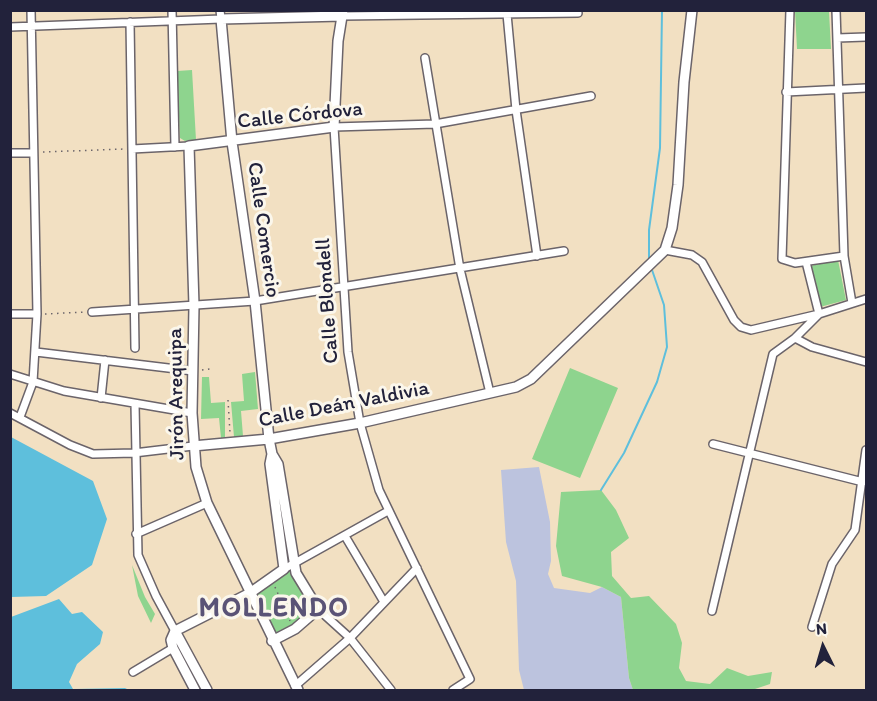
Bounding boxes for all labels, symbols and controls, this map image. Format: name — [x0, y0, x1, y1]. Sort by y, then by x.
street label: Calle Córdova — [236, 97, 364, 135]
street label: Calle Comercio — [241, 161, 285, 299]
street label: Calle Blondell — [311, 237, 345, 365]
street label: Jirón Arequipa — [163, 328, 191, 460]
street label: Calle Deán Valdivia — [257, 376, 431, 434]
district label: MOLLENDO — [199, 593, 349, 625]
north arrow — [793, 617, 853, 677]
text: N — [815, 619, 828, 639]

